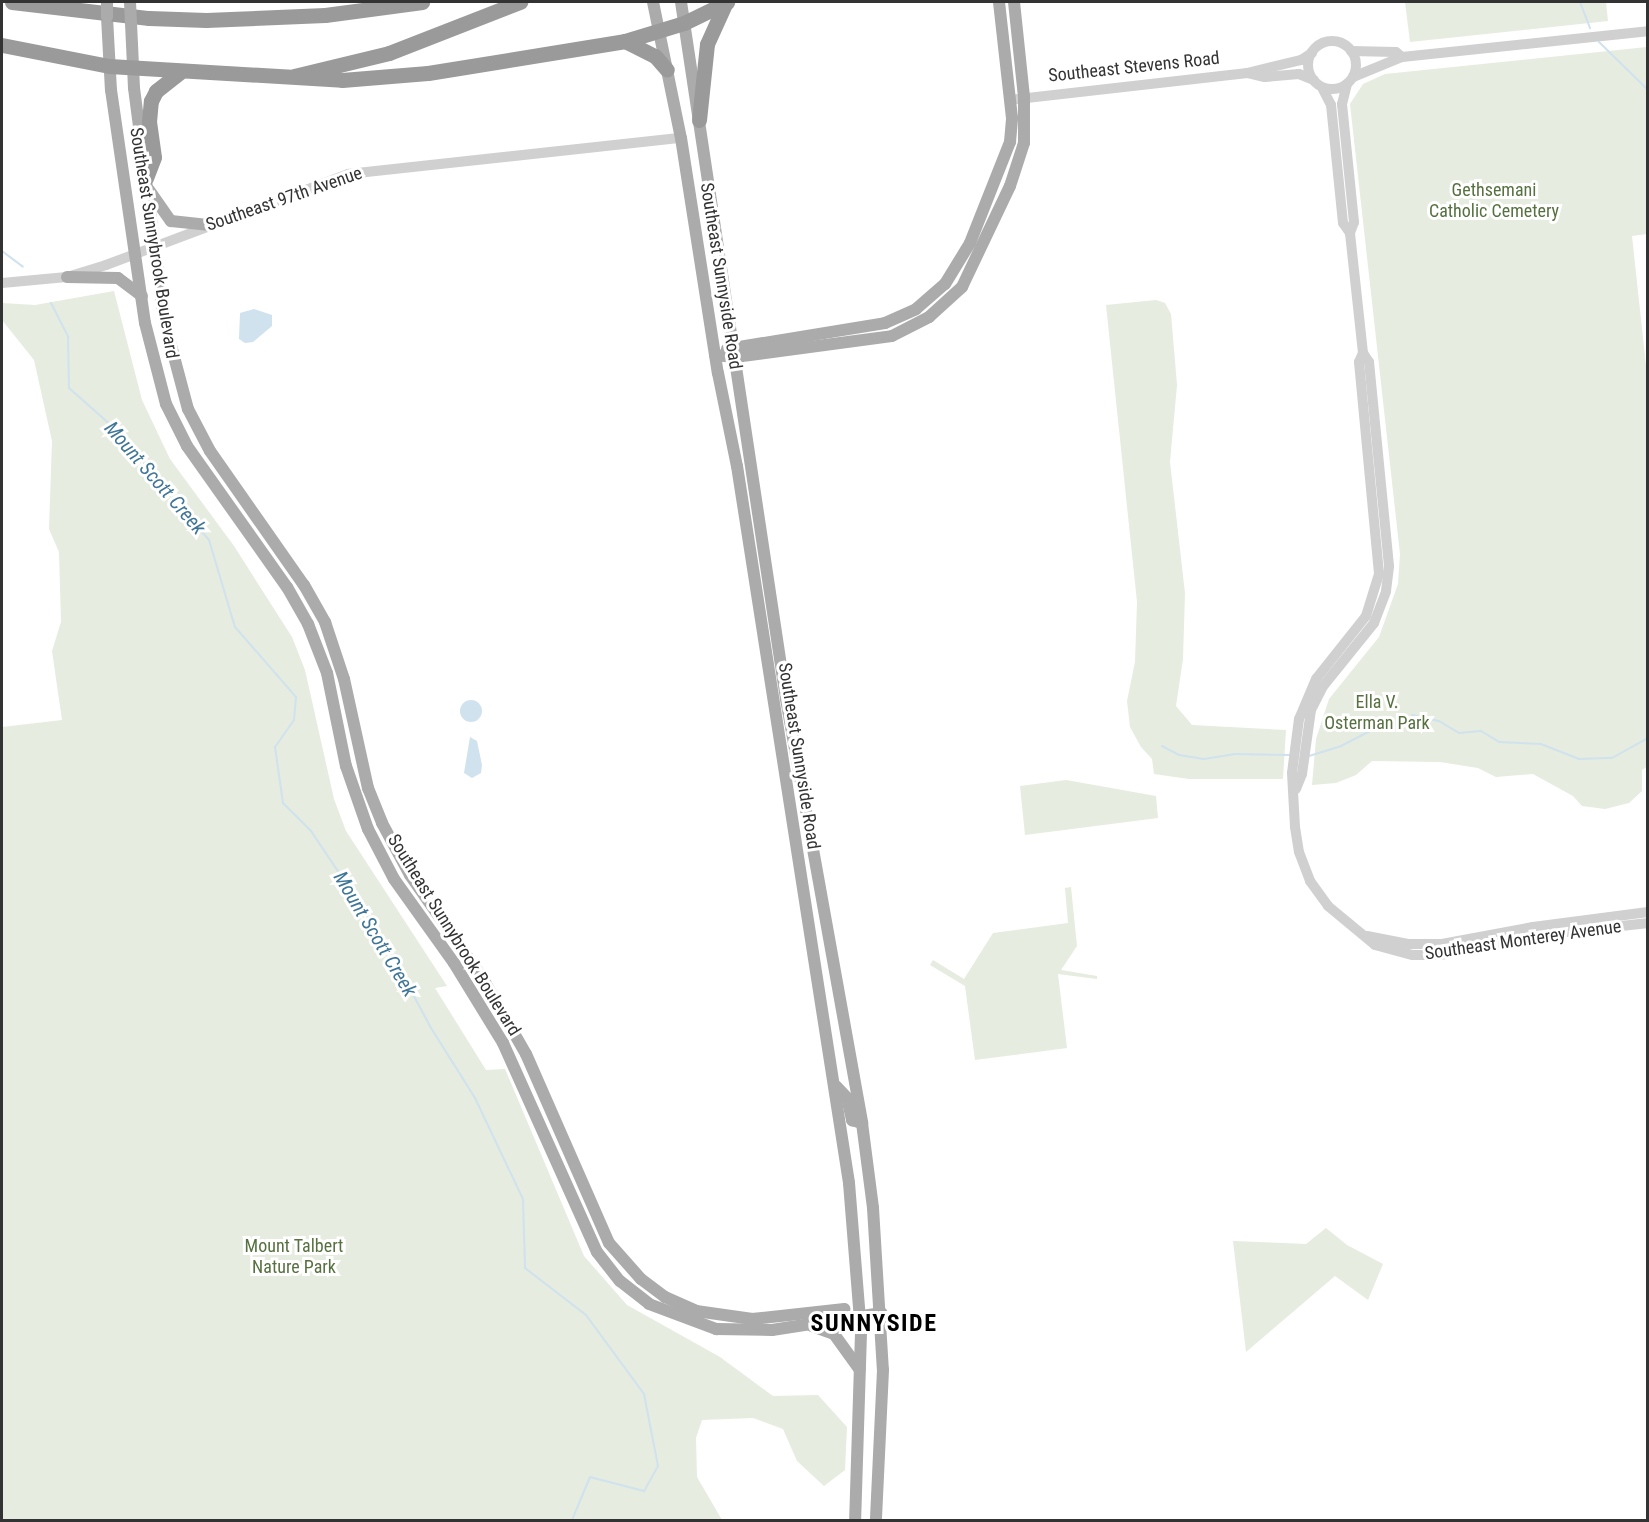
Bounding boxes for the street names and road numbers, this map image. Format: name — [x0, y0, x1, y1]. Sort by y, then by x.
street label: Southeast Stevens Road — [1047, 47, 1221, 87]
street label: Southeast Sunnybrook Boulevard — [125, 126, 183, 360]
street label: Southeast 97th Avenue — [203, 162, 365, 236]
street label: Southeast Sunnyside Road — [696, 181, 746, 371]
street label: Southeast Sunnyside Road — [774, 661, 824, 851]
street label: Southeast Sunnybrook Boulevard — [383, 830, 525, 1040]
street label: Southeast Monterey Avenue — [1423, 916, 1623, 964]

